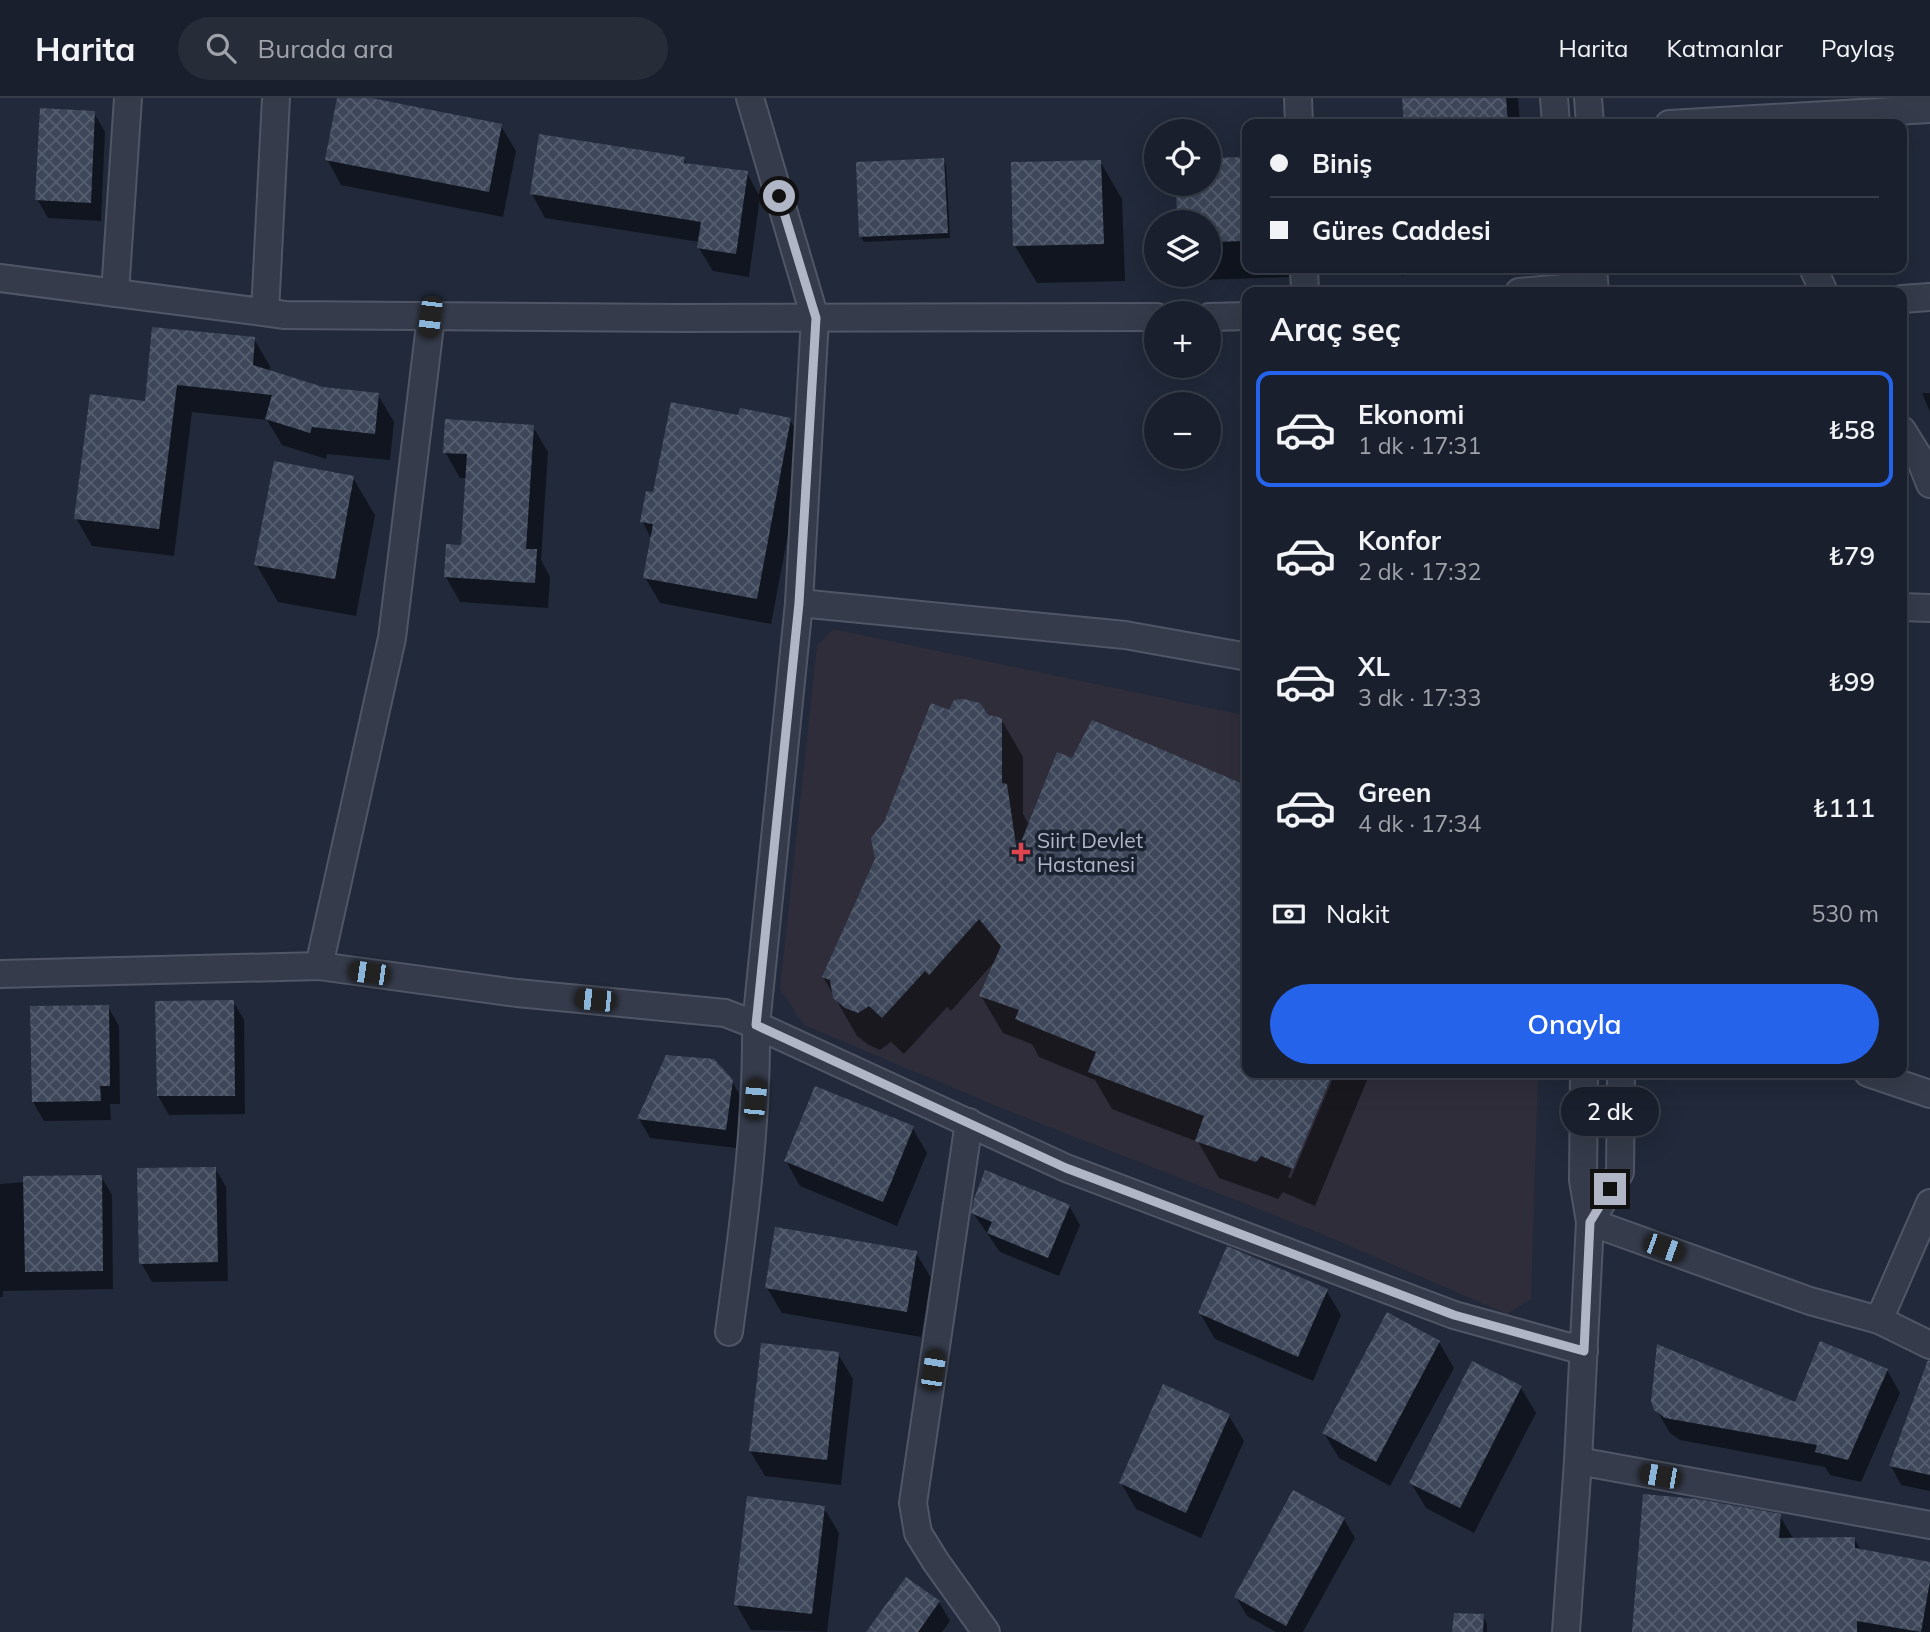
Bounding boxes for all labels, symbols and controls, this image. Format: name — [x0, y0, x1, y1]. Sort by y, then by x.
search box — [178, 17, 668, 80]
text: Harita — [35, 28, 136, 69]
icon: search — [202, 29, 240, 67]
text: Burada ara — [258, 32, 394, 65]
text: Harita — [1559, 33, 1629, 63]
text: Katmanlar — [1667, 33, 1783, 63]
text: Paylaş — [1821, 33, 1895, 63]
map controls — [1144, 119, 1221, 469]
button: locate — [1144, 119, 1221, 196]
text: Biniş — [1312, 147, 1372, 180]
route start — [763, 180, 795, 212]
button: layers — [1144, 210, 1221, 287]
text: Güres Caddesi — [1312, 214, 1491, 247]
car — [418, 295, 443, 339]
button: + — [1144, 301, 1221, 378]
text: Araç seç — [1270, 309, 1401, 349]
button: − — [1144, 392, 1221, 469]
icon: car — [1274, 398, 1337, 461]
text: Ekonomi — [1358, 398, 1464, 431]
text: ₺58 — [1828, 413, 1875, 446]
text: 1 dk · 17:31 — [1358, 431, 1481, 460]
icon: car — [1274, 524, 1337, 587]
text: Konfor — [1358, 524, 1441, 557]
text: ₺79 — [1828, 539, 1875, 572]
text: 2 dk · 17:32 — [1358, 557, 1481, 586]
icon: car — [1274, 650, 1337, 713]
text: XL — [1358, 650, 1390, 683]
text: ₺99 — [1828, 665, 1875, 698]
text: 3 dk · 17:33 — [1358, 683, 1481, 712]
icon: car — [1274, 776, 1337, 839]
text: Green — [1358, 776, 1431, 809]
text: ₺111 — [1813, 791, 1875, 824]
text: 4 dk · 17:34 — [1358, 809, 1481, 838]
place label: Siirt Devlet Hastanesi — [1037, 827, 1143, 877]
marker: Siirt Devlet Hastanesi — [1011, 842, 1031, 862]
icon: cash — [1270, 895, 1308, 933]
text: Nakit — [1326, 897, 1390, 930]
text: 530 m — [1811, 899, 1879, 928]
car — [347, 960, 392, 986]
button: Onayla — [1270, 984, 1879, 1064]
car — [574, 987, 617, 1013]
car — [743, 1077, 768, 1121]
callout: 2 dk — [1561, 1088, 1659, 1136]
text: 2 dk — [1587, 1097, 1633, 1126]
route end — [1594, 1173, 1626, 1205]
car — [1641, 1231, 1688, 1265]
car — [920, 1348, 947, 1392]
car — [1638, 1462, 1683, 1490]

